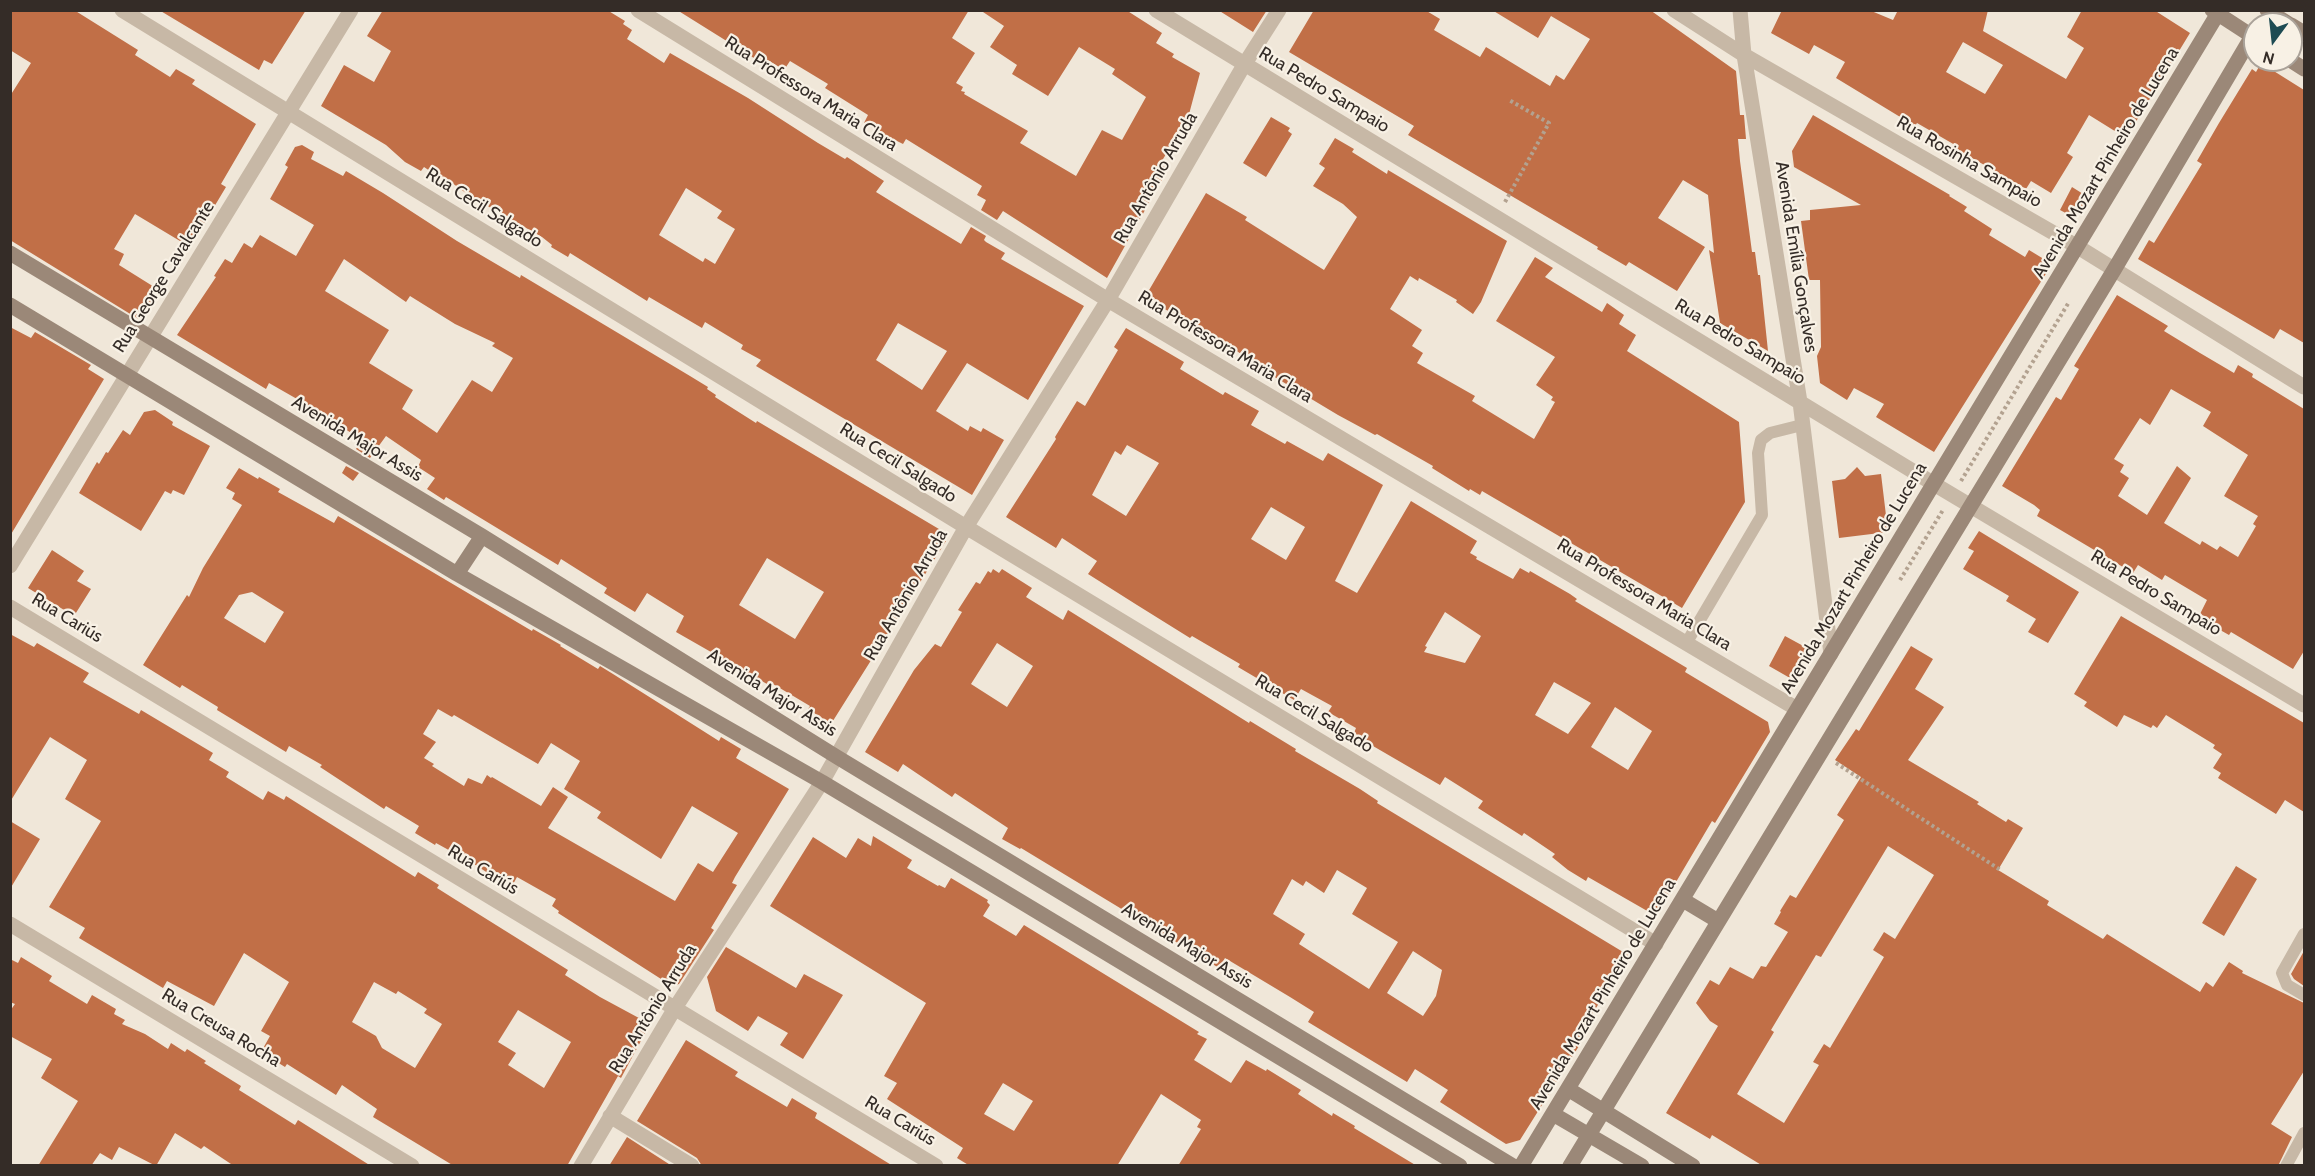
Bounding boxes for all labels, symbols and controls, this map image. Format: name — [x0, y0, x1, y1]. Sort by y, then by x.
north arrow — [2243, 12, 2303, 72]
street label: Rua Professora Maria Clara — [721, 32, 901, 156]
street label: Rua Pedro Sampaio — [1255, 42, 1393, 138]
street label: Avenida Mozart Pinheiro de Lucena — [2028, 44, 2184, 282]
text: N — [2261, 47, 2277, 69]
street label: Rua Antônio Arruda — [1110, 109, 1202, 247]
street label: Rua Rosinha Sampaio — [1892, 112, 2046, 212]
street label: Avenida Emília Gonçalves — [1770, 160, 1822, 354]
street label: Rua Cecil Salgado — [421, 163, 547, 253]
street label: Rua George Cavalcante — [109, 197, 219, 357]
street label: Rua Professora Maria Clara — [1134, 286, 1316, 408]
street label: Rua Pedro Sampaio — [1671, 294, 1809, 390]
street label: Avenida Major Assis — [288, 391, 426, 487]
street label: Rua Cecil Salgado — [835, 418, 961, 508]
street label: Avenida Mozart Pinheiro de Lucena — [1776, 459, 1932, 697]
street label: Rua Antônio Arruda — [860, 526, 952, 664]
street label: Rua Professora Maria Clara — [1553, 534, 1735, 656]
street label: Rua Pedro Sampaio — [2087, 545, 2225, 641]
street label: Rua Cariús — [28, 588, 106, 648]
street label: Avenida Major Assis — [703, 644, 841, 742]
street label: Rua Cecil Salgado — [1251, 670, 1377, 758]
street label: Rua Cariús — [444, 840, 522, 900]
street label: Avenida Mozart Pinheiro de Lucena — [1525, 875, 1681, 1113]
street label: Avenida Major Assis — [1118, 898, 1256, 994]
street label: Rua Antônio Arruda — [605, 941, 701, 1077]
street label: Rua Creusa Rocha — [158, 984, 284, 1072]
street label: Rua Cariús — [861, 1091, 939, 1151]

